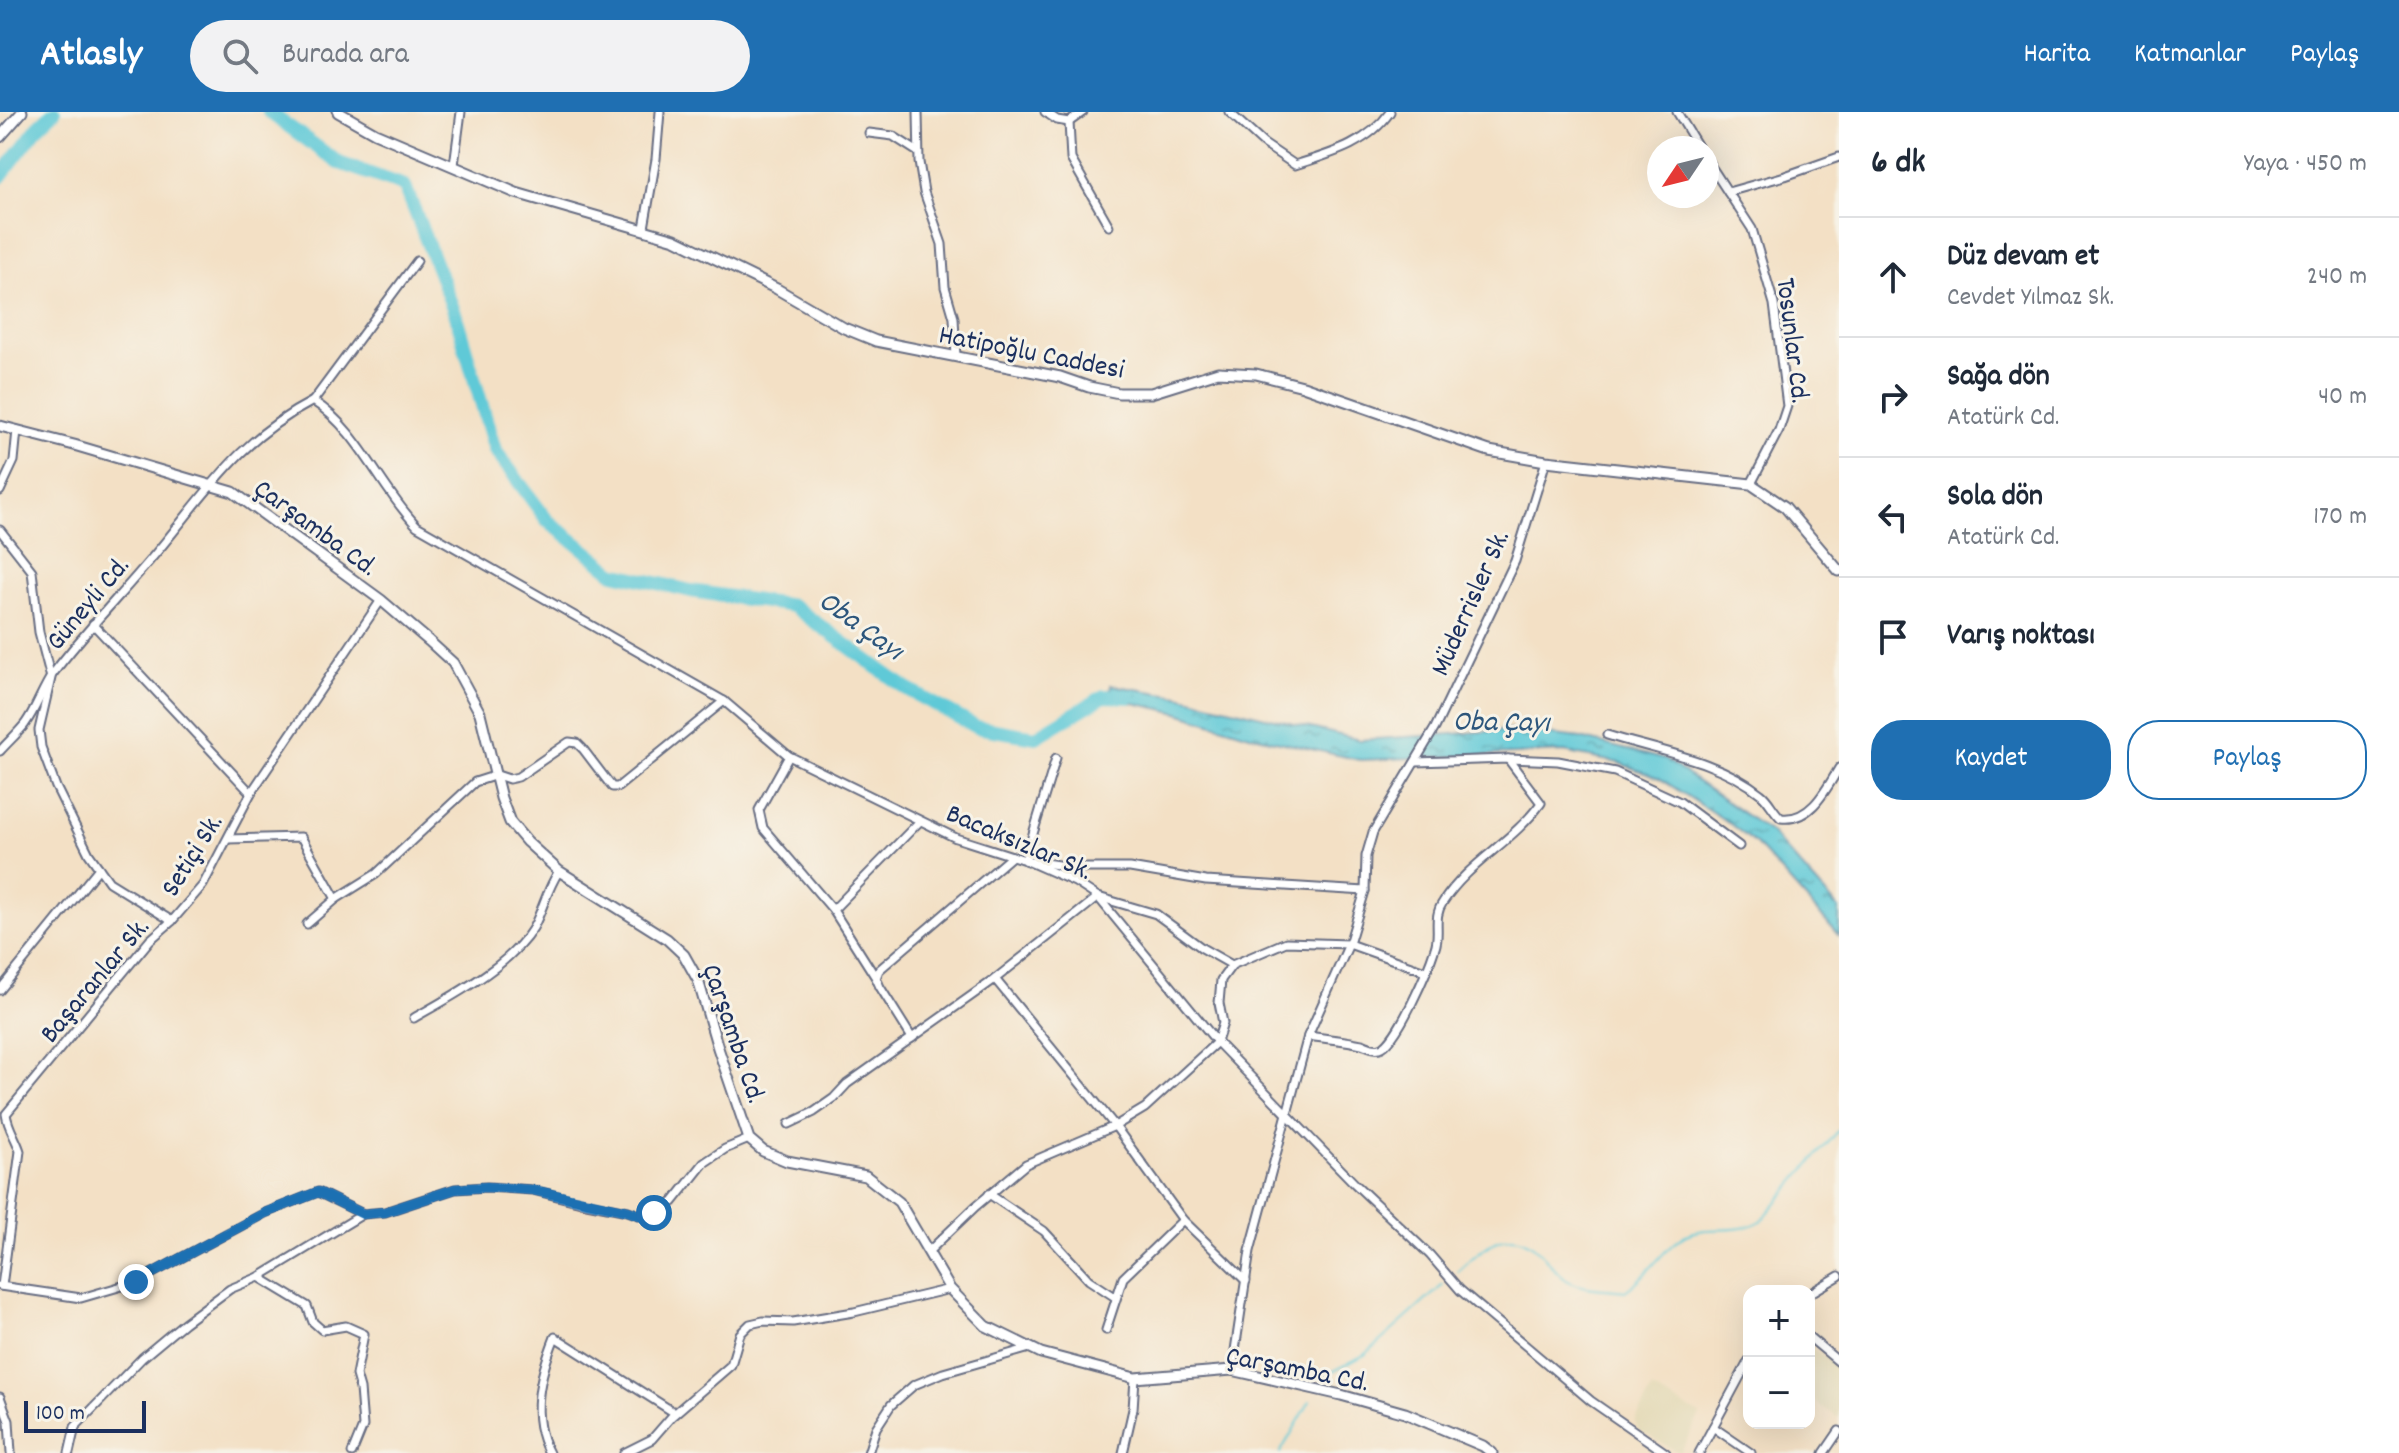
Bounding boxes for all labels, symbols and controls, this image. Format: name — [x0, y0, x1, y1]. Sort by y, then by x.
search box — [190, 20, 750, 92]
text: Atlasly — [40, 29, 142, 84]
icon: search — [218, 34, 262, 78]
text: Burada ara — [282, 35, 409, 78]
text: Harita — [2024, 36, 2090, 76]
text: Katmanlar — [2134, 36, 2246, 76]
text: Paylaş — [2290, 36, 2359, 76]
north arrow — [1647, 136, 1719, 208]
text: 6 dk — [1871, 140, 1925, 189]
text: Yaya · 450 m — [2244, 146, 2367, 183]
text: Düz devam et — [1947, 237, 2099, 280]
icon: ahead — [1871, 255, 1915, 299]
text: 240 m — [2307, 259, 2367, 296]
street label: Tosunlar Cd. — [1763, 276, 1818, 406]
text: Cevdet Yılmaz Sk. — [1947, 280, 2114, 317]
street label: Hatipoğlu Caddesi — [935, 317, 1127, 392]
text: Sağa dön — [1947, 357, 2050, 400]
icon: right — [1871, 375, 1915, 419]
text: 40 m — [2318, 379, 2367, 416]
text: Atatürk Cd. — [1947, 400, 2059, 437]
street label: Çarşamba Cd. — [244, 471, 384, 589]
text: Sola dön — [1947, 477, 2043, 520]
icon: left — [1871, 495, 1915, 539]
text: 170 m — [2313, 499, 2367, 536]
text: Atatürk Cd. — [1947, 520, 2059, 557]
street label: Müderrisler Sk. — [1423, 525, 1523, 683]
street label: Güneyli Cd. — [38, 549, 141, 661]
water label: Oba Çayı — [808, 582, 913, 675]
icon: arrive — [1871, 615, 1915, 659]
text: Varış noktası — [1947, 616, 2095, 659]
water label: Oba Çayı — [1452, 702, 1552, 747]
button: Kaydet — [1871, 720, 2111, 800]
button: Paylaş — [2127, 720, 2367, 800]
street label: Bacaksızlar Sk. — [939, 796, 1097, 893]
street label: Setiçi Sk. — [153, 807, 235, 906]
street label: Başaranlar Sk. — [32, 911, 161, 1054]
street label: Çarşamba Cd. — [689, 960, 774, 1109]
route start — [636, 1195, 672, 1231]
route end — [118, 1264, 154, 1300]
map controls — [1743, 1285, 1815, 1429]
button: + — [1743, 1285, 1815, 1357]
street label: Çarşamba Cd. — [1222, 1339, 1372, 1405]
button: − — [1743, 1357, 1815, 1429]
scale bar — [24, 1397, 146, 1433]
text: 100 m — [36, 1399, 85, 1430]

